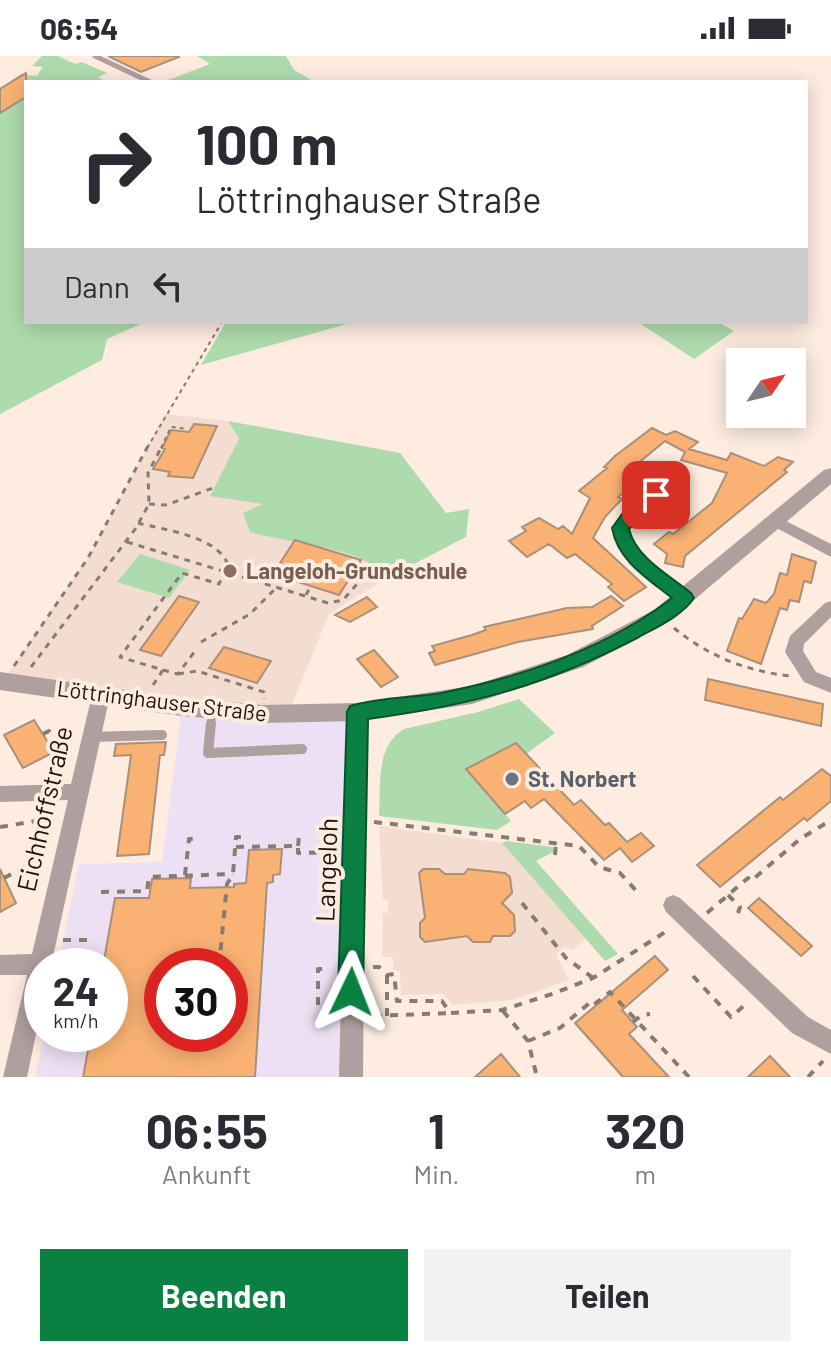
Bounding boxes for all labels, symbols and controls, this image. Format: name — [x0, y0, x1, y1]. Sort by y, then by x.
text: 06:54 — [40, 10, 118, 46]
text: 100 m — [196, 109, 338, 176]
icon: right — [64, 112, 168, 216]
text: Löttringhauser Straße — [196, 177, 541, 220]
icon: left — [146, 264, 190, 308]
text: Dann — [64, 268, 130, 304]
north arrow — [726, 348, 806, 428]
map controls — [726, 348, 806, 428]
pin — [622, 461, 690, 529]
icon: arrive — [634, 473, 678, 517]
place label: Langeloh-Grundschule — [246, 557, 468, 583]
marker: Langeloh-Grundschule — [221, 562, 239, 580]
street label: Löttringhauser Straße — [56, 674, 268, 726]
street label: Eichhoffstraße — [9, 723, 78, 894]
place label: St. Norbert — [528, 765, 636, 791]
marker: St. Norbert — [503, 770, 521, 788]
street label: Langeloh — [308, 817, 343, 922]
speed limit sign: 30 — [144, 948, 248, 1052]
position arrow — [309, 950, 393, 1034]
text: 24 — [53, 966, 99, 1014]
text: km/h — [53, 1008, 99, 1032]
text: 06:55 — [146, 1101, 268, 1159]
text: 1 — [428, 1101, 445, 1159]
text: 320 — [605, 1101, 685, 1159]
text: Ankunft — [162, 1158, 252, 1189]
text: Min. — [414, 1158, 460, 1189]
text: m — [634, 1158, 656, 1189]
button: Beenden — [40, 1249, 408, 1341]
button: Teilen — [424, 1249, 791, 1341]

